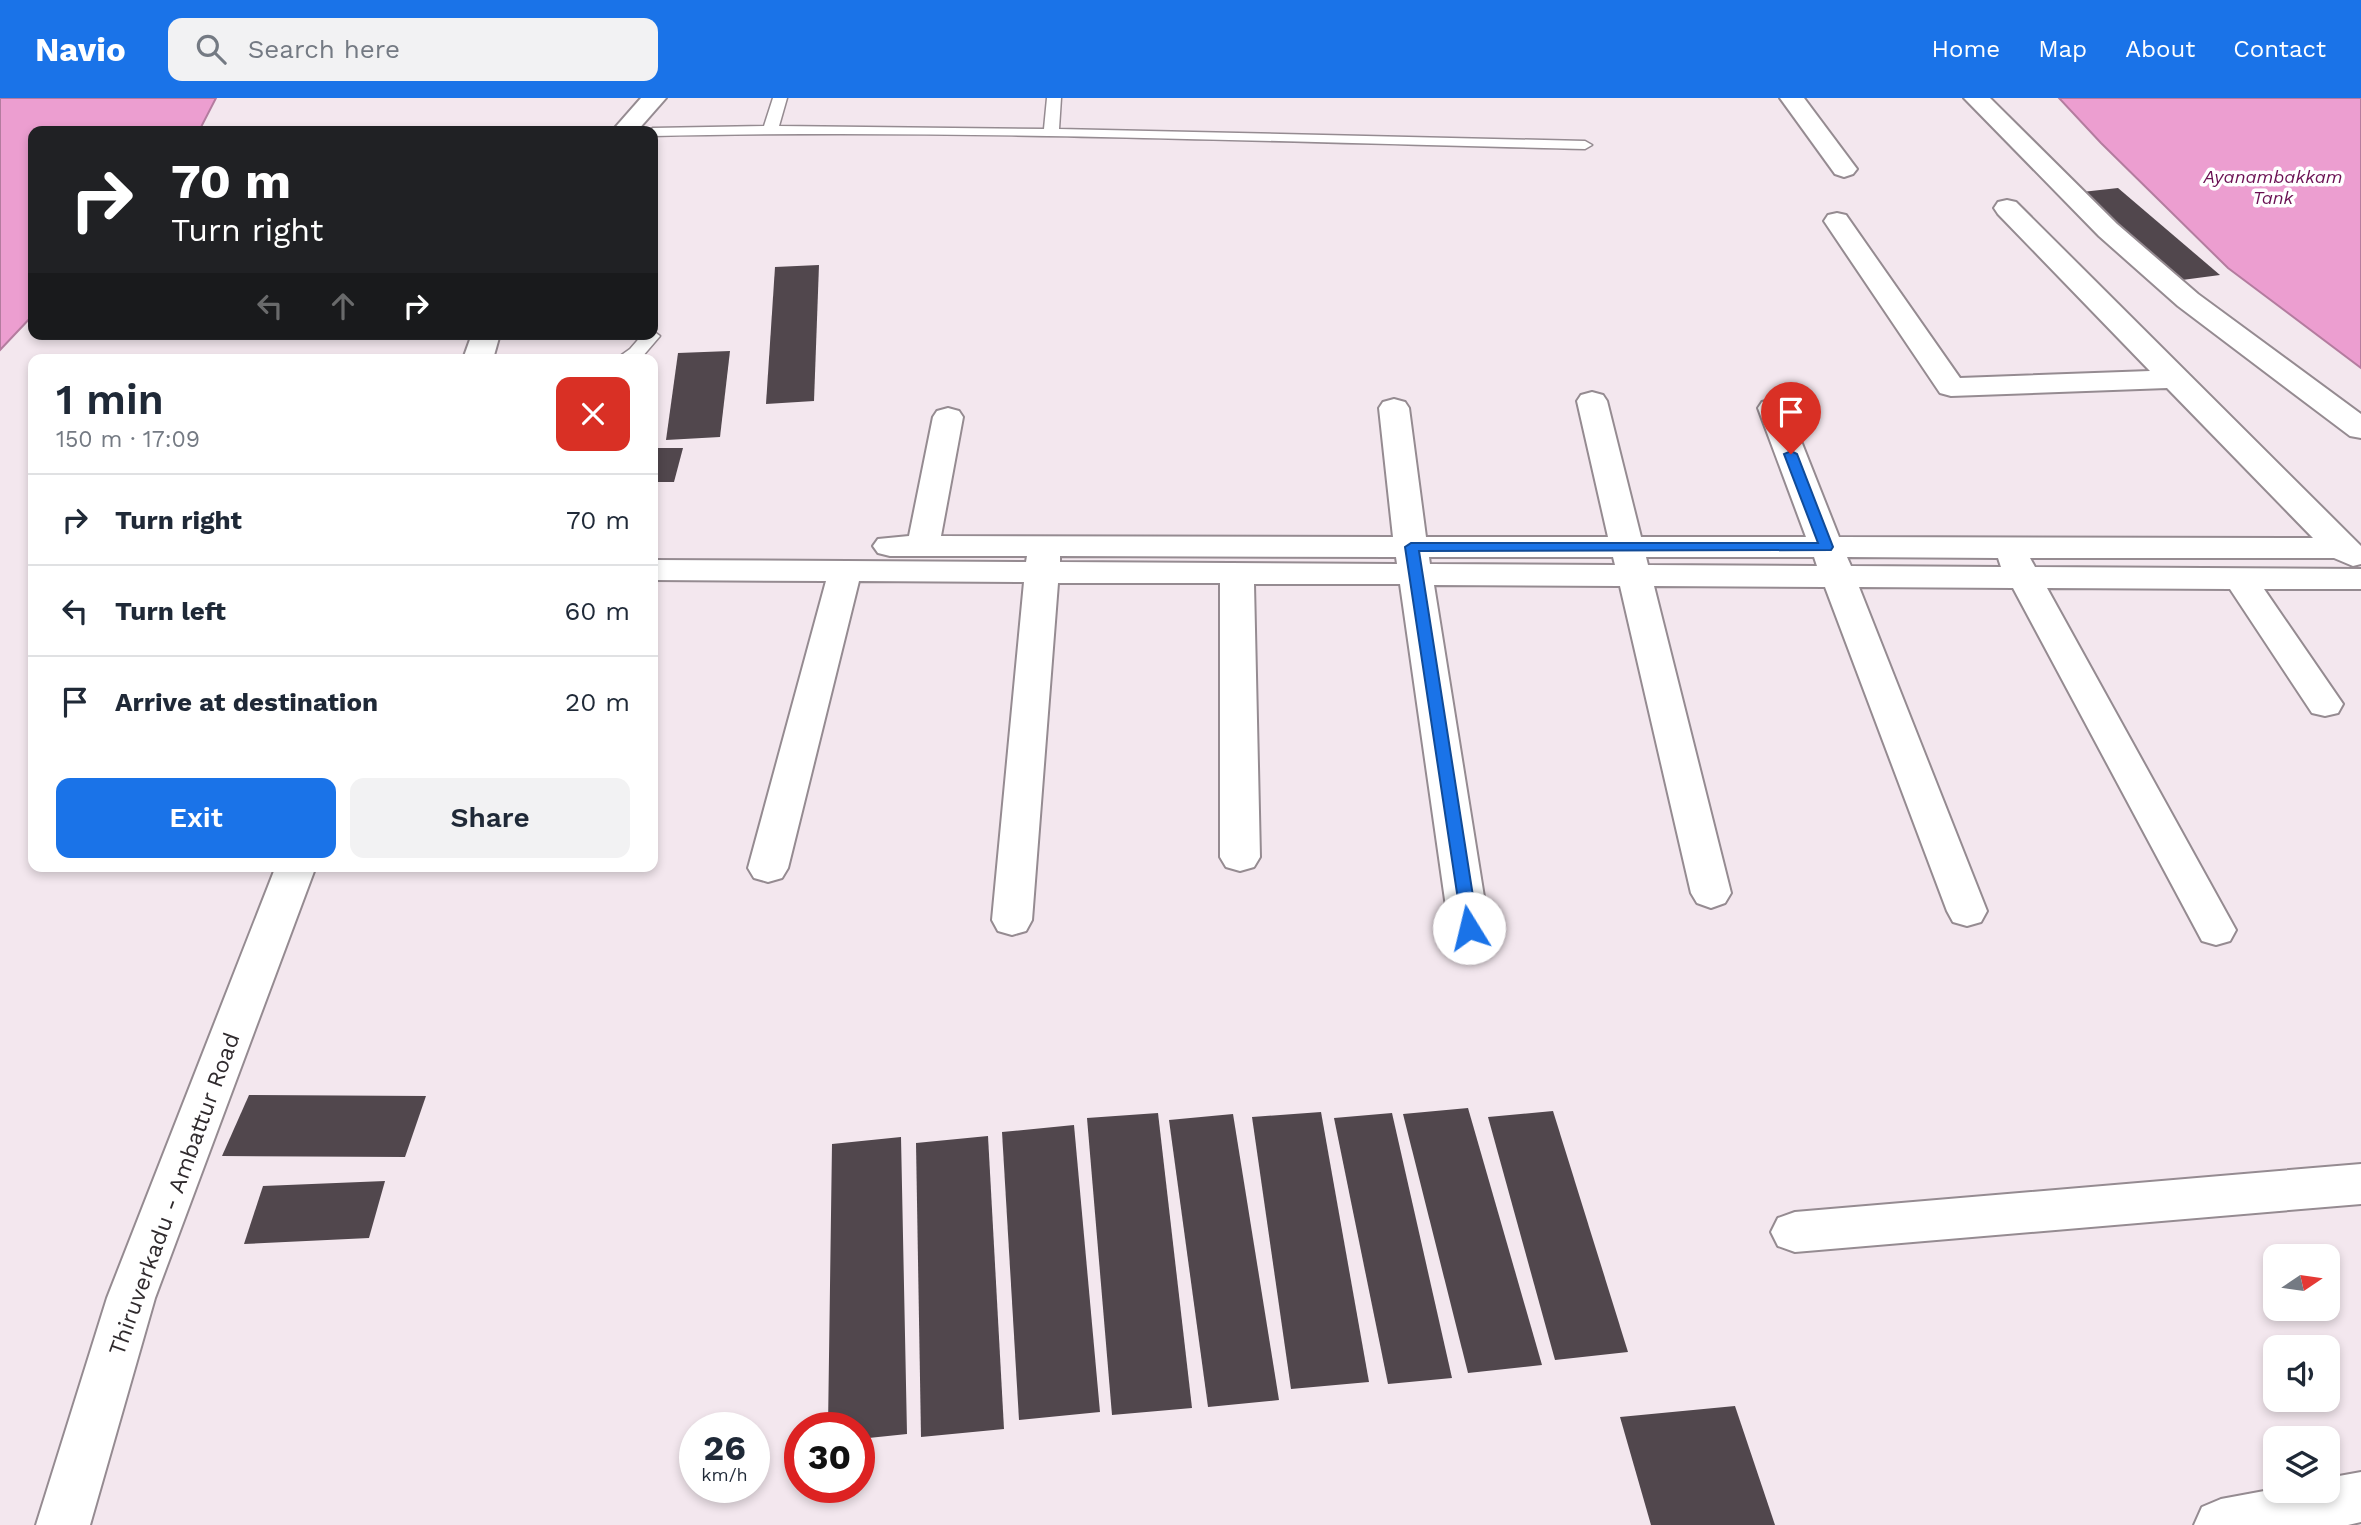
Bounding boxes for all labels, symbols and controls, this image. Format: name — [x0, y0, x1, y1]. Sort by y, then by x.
search box — [168, 18, 658, 81]
text: Navio — [35, 30, 126, 69]
icon: search — [192, 30, 230, 68]
text: Search here — [248, 34, 400, 64]
text: Home — [1932, 35, 2000, 63]
text: Map — [2038, 35, 2087, 63]
text: About — [2125, 35, 2195, 63]
text: Contact — [2233, 35, 2326, 63]
text: 70 m — [171, 152, 291, 210]
icon: right — [56, 154, 147, 245]
water label: Ayanambakkam Tank — [2202, 166, 2343, 208]
text: Turn right — [171, 211, 323, 249]
icon: left — [251, 287, 289, 325]
icon: ahead — [324, 287, 362, 325]
icon: right — [397, 287, 435, 325]
text: 1 min — [56, 375, 164, 424]
button: close — [556, 377, 630, 451]
pin — [1761, 382, 1821, 454]
icon: arrive — [1772, 393, 1810, 431]
text: 150 m · 17:09 — [56, 426, 200, 453]
icon: right — [56, 501, 94, 539]
text: Turn right — [115, 505, 242, 535]
text: 70 m — [566, 505, 630, 535]
icon: left — [56, 592, 94, 630]
text: Turn left — [115, 596, 226, 626]
text: 60 m — [564, 596, 630, 626]
icon: arrive — [56, 683, 94, 721]
text: Arrive at destination — [115, 687, 378, 717]
text: 20 m — [565, 687, 630, 717]
button: Exit — [56, 778, 336, 858]
button: Share — [350, 778, 630, 858]
position arrow — [1432, 891, 1506, 965]
street label: Thiruverkadu - Ambattur Road — [103, 1029, 246, 1359]
north arrow — [2263, 1244, 2340, 1321]
map controls — [2263, 1244, 2340, 1503]
button: sound — [2263, 1335, 2340, 1412]
speed limit sign: 30 — [784, 1412, 875, 1503]
button: layers — [2263, 1426, 2340, 1503]
text: 26 — [703, 1427, 746, 1469]
text: km/h — [701, 1464, 748, 1485]

